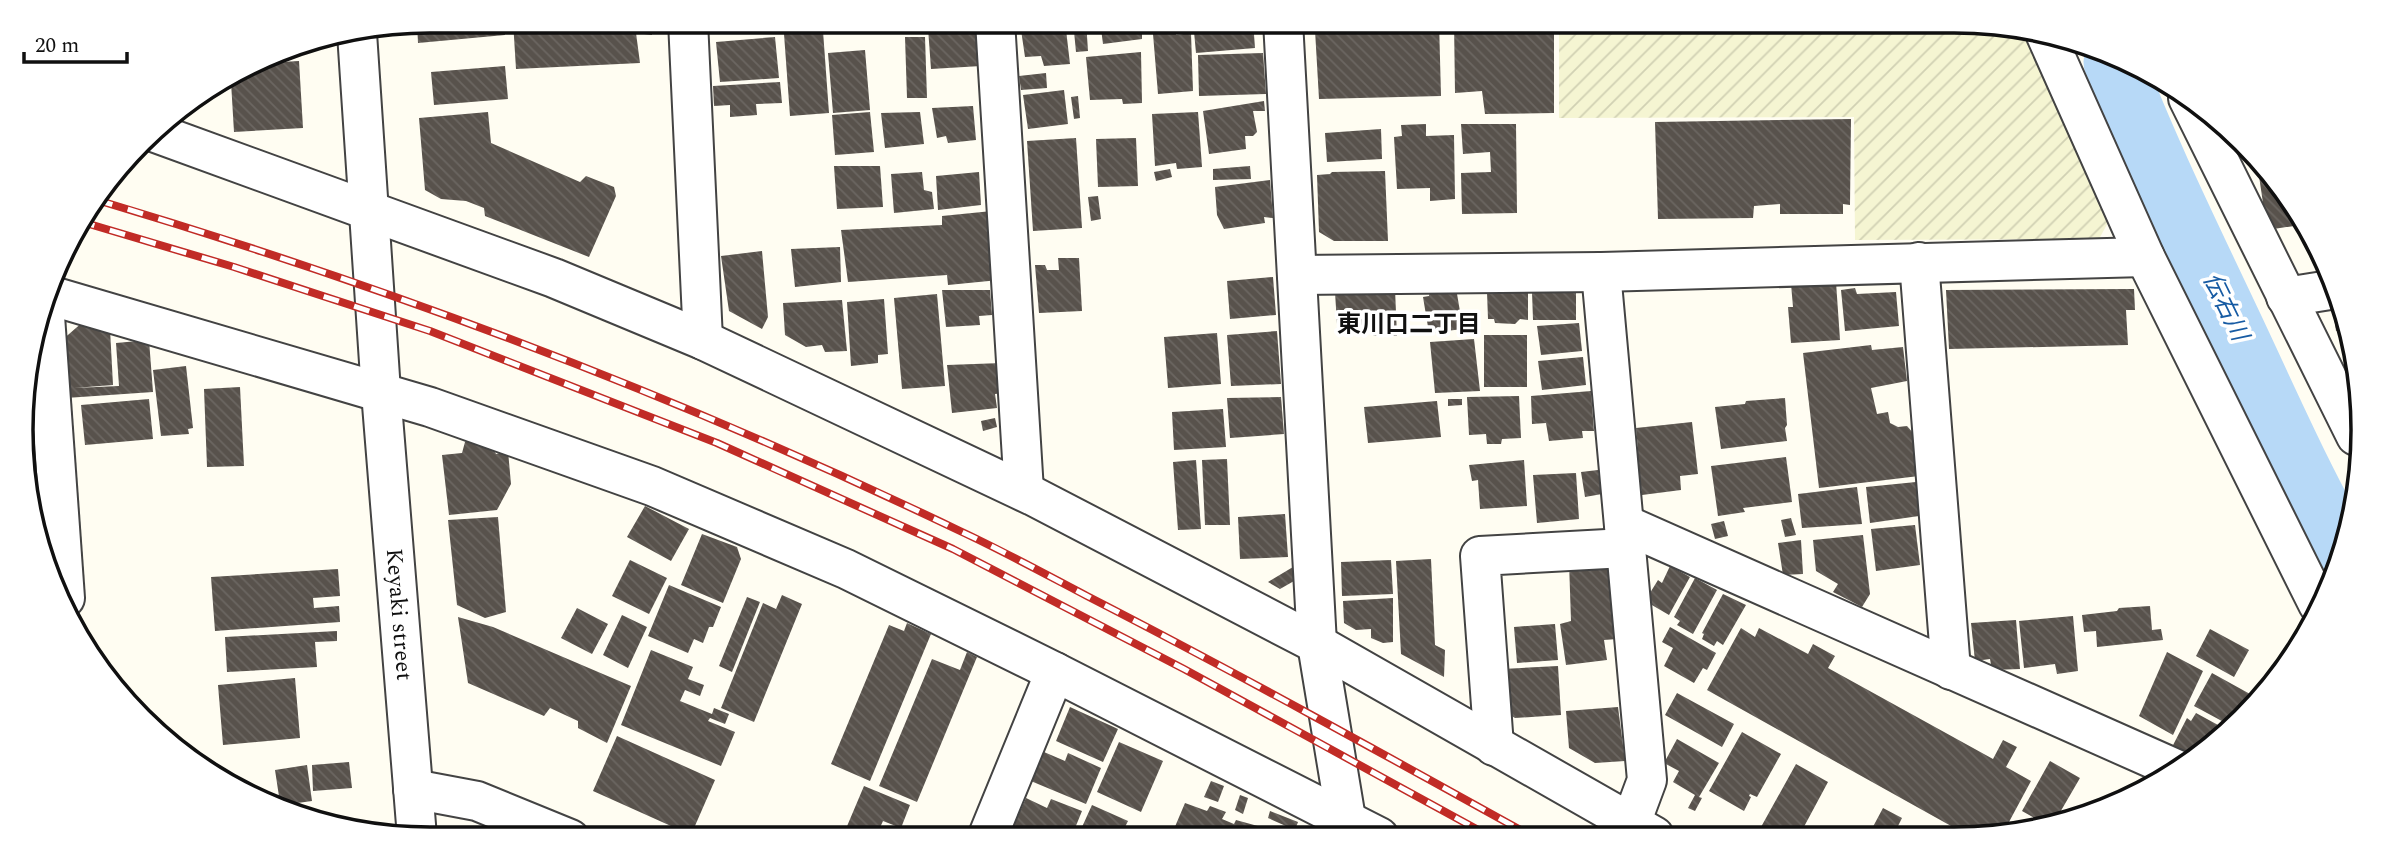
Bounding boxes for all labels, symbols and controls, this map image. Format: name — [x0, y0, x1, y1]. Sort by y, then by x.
scale bar — [24, 21, 128, 65]
text: 20 m — [35, 30, 79, 62]
water label: 伝右川 — [2193, 267, 2258, 350]
district label: 東川口二丁目 — [1337, 307, 1481, 343]
street label: Keyaki street — [376, 547, 422, 682]

